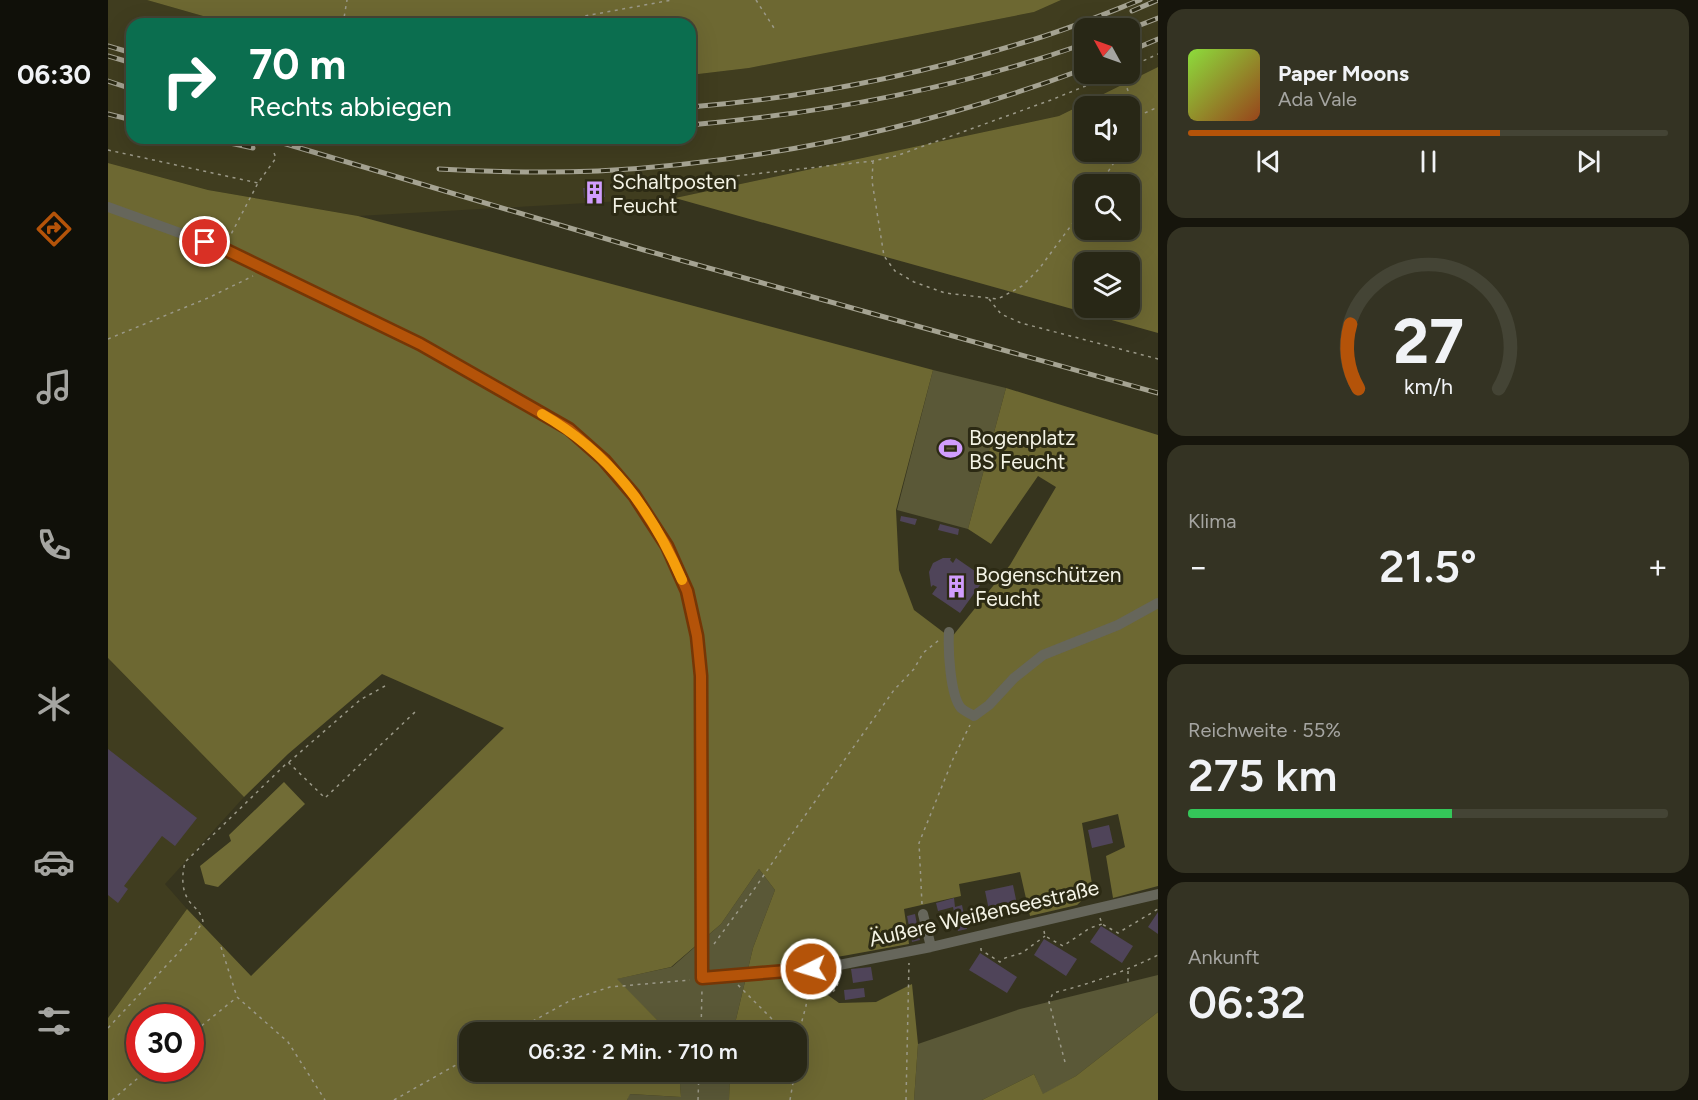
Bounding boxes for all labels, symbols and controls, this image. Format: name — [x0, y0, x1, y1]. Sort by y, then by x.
north arrow — [1074, 18, 1140, 84]
map controls — [1074, 18, 1140, 318]
text: 70 m — [249, 39, 346, 90]
icon: right — [150, 42, 228, 120]
text: 06:30 — [17, 58, 91, 91]
text: Paper Moons — [1278, 60, 1409, 87]
text: Ada Vale — [1278, 87, 1357, 111]
text: Rechts abbiegen — [249, 90, 452, 123]
button: sound — [1074, 96, 1140, 162]
icon: previous — [1252, 145, 1285, 178]
icon: pause — [1412, 145, 1445, 178]
icon: next — [1572, 145, 1605, 178]
place label: Schaltposten Feucht — [612, 169, 737, 218]
button: search — [1074, 174, 1140, 240]
building icon: Schaltposten Feucht — [581, 180, 607, 206]
icon: directions — [33, 208, 75, 250]
pin — [179, 216, 230, 267]
icon: arrive — [188, 225, 221, 258]
button: layers — [1074, 252, 1140, 318]
text: 27 — [1393, 304, 1463, 379]
icon: music — [33, 366, 75, 408]
text: km/h — [1404, 374, 1452, 399]
place label: Bogenplatz BS Feucht — [969, 425, 1076, 474]
sports icon: Bogenplatz BS Feucht — [938, 436, 964, 462]
text: Klima — [1188, 509, 1236, 533]
icon: phone — [33, 524, 75, 566]
text: 21.5° — [1379, 539, 1477, 593]
text: − — [1188, 547, 1209, 586]
text: + — [1647, 547, 1668, 586]
place label: Bogenschützen Feucht — [975, 562, 1122, 611]
building icon: Bogenschützen Feucht — [944, 573, 970, 599]
icon: climate — [33, 683, 75, 725]
text: Reichweite · 55% — [1188, 718, 1341, 742]
text: 275 km — [1188, 748, 1337, 802]
icon: car — [33, 841, 75, 883]
street label: Äußere Weißenseestraße — [867, 874, 1101, 952]
position arrow — [779, 937, 843, 1001]
text: Ankunft — [1188, 945, 1260, 969]
text: 06:32 — [1188, 975, 1306, 1029]
icon: filters — [33, 1000, 75, 1042]
speed limit sign: 30 — [126, 1004, 204, 1082]
text: 06:32 · 2 Min. · 710 m — [528, 1038, 738, 1065]

